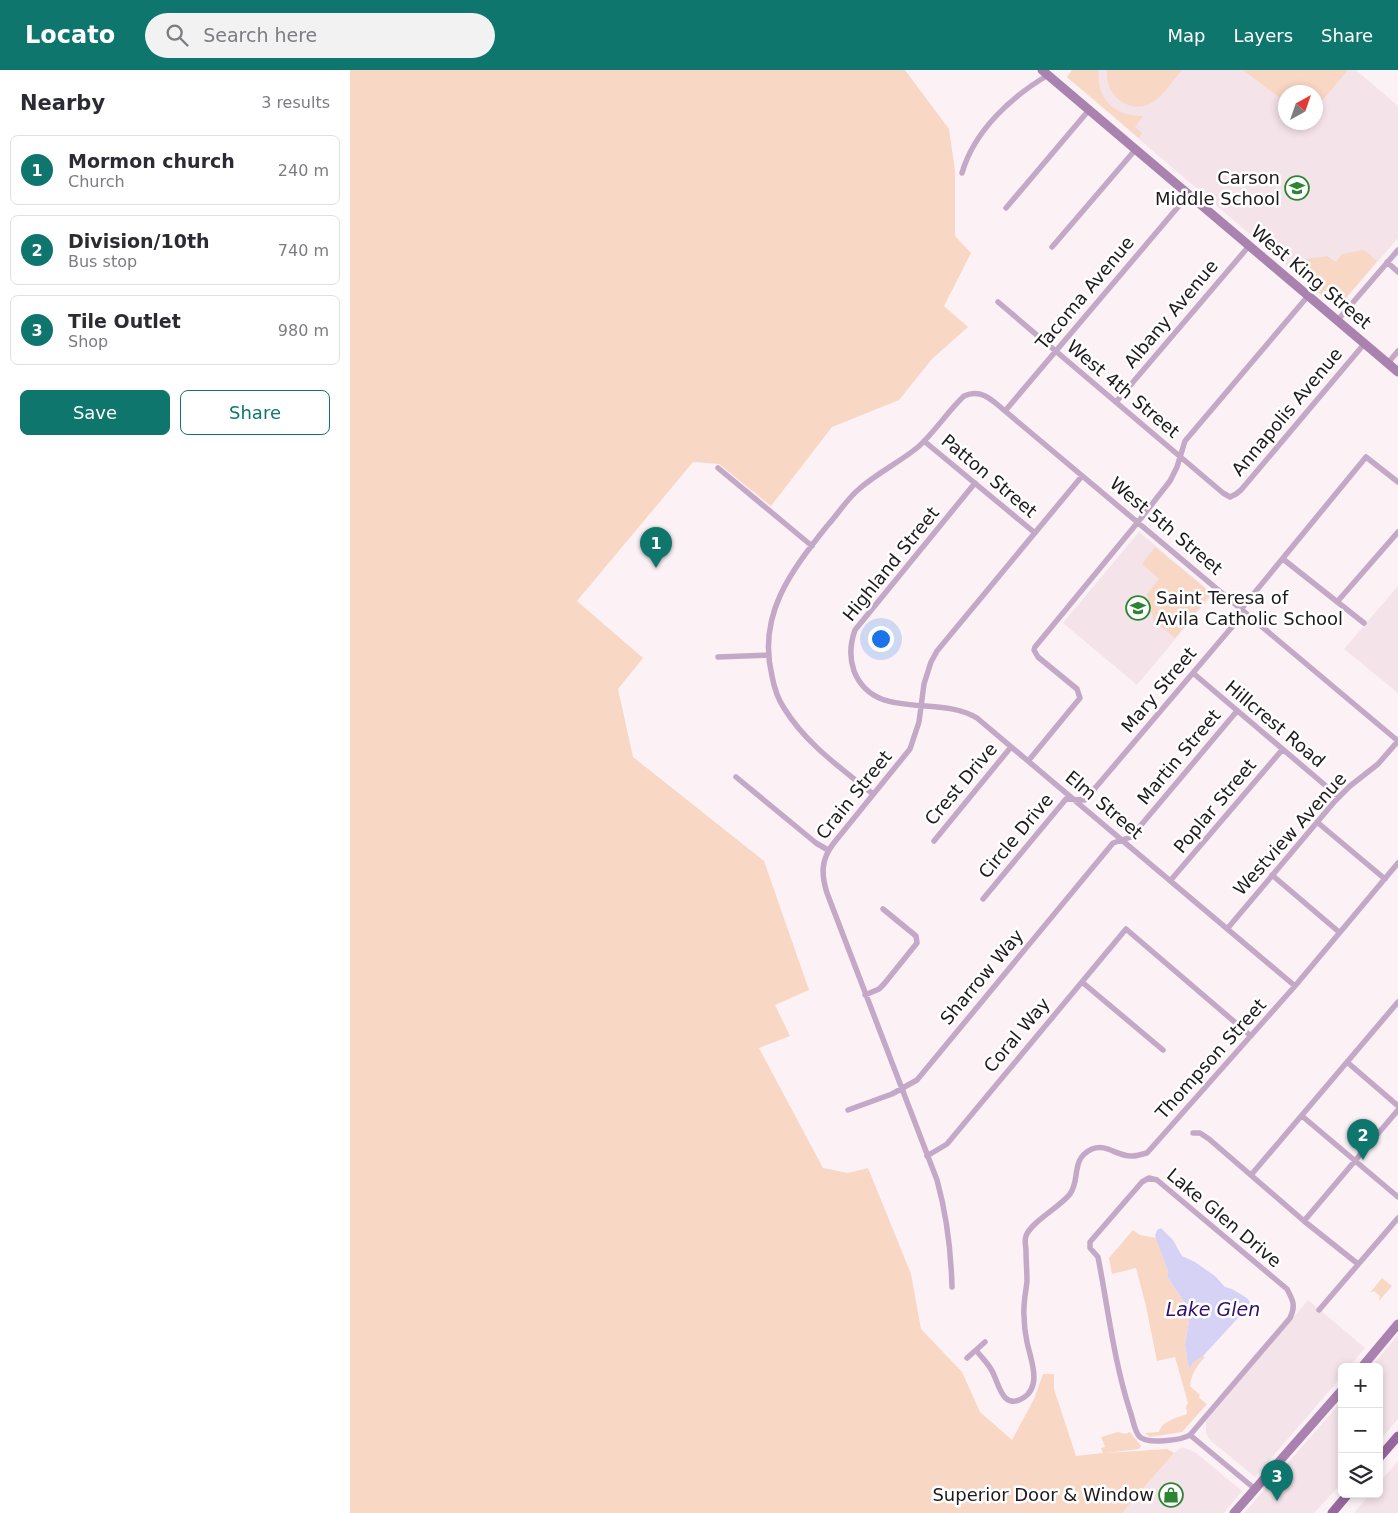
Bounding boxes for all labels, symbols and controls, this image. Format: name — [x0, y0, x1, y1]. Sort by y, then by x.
search box — [145, 13, 495, 58]
text: Locato — [25, 21, 115, 49]
icon: search — [163, 21, 191, 49]
text: Search here — [203, 24, 317, 46]
text: Map — [1167, 25, 1205, 46]
text: Layers — [1233, 25, 1293, 46]
text: Share — [1321, 25, 1373, 46]
north arrow — [1278, 85, 1323, 130]
text: Nearby — [20, 91, 105, 115]
text: 3 results — [261, 93, 330, 112]
text: Mormon church — [68, 150, 235, 172]
text: 1 — [31, 161, 43, 180]
text: 240 m — [278, 161, 329, 180]
place label: Carson Middle School — [1155, 167, 1280, 209]
text: Church — [68, 172, 125, 191]
school or university icon: Carson Middle School — [1284, 175, 1310, 201]
street label: West King Street — [1247, 220, 1376, 333]
text: Division/10th — [68, 230, 210, 252]
street label: Tacoma Avenue — [1031, 232, 1138, 354]
text: 2 — [31, 241, 43, 260]
text: 740 m — [278, 241, 329, 260]
text: Bus stop — [68, 252, 137, 271]
street label: Albany Avenue — [1119, 255, 1222, 372]
text: Tile Outlet — [68, 310, 181, 332]
text: 3 — [31, 321, 43, 340]
text: 980 m — [278, 321, 329, 340]
text: Shop — [68, 332, 108, 351]
street label: West 4th Street — [1063, 335, 1184, 442]
street label: Annapolis Avenue — [1227, 343, 1346, 480]
button: Save — [20, 390, 170, 435]
button: Share — [180, 390, 330, 435]
street label: Patton Street — [937, 430, 1041, 522]
street label: West 5th Street — [1106, 472, 1227, 579]
street label: Highland Street — [838, 502, 943, 625]
pin: 1 — [640, 527, 672, 568]
place label: Saint Teresa of Avila Catholic School — [1156, 587, 1343, 629]
school or university icon: Saint Teresa of Avila Catholic School — [1125, 595, 1151, 621]
your location — [868, 626, 894, 652]
street label: Mary Street — [1117, 643, 1200, 737]
street label: Hillcrest Road — [1221, 676, 1330, 771]
street label: Martin Street — [1133, 705, 1225, 809]
street label: Crest Drive — [920, 738, 1001, 829]
street label: Crain Street — [812, 746, 896, 843]
street label: Poplar Street — [1169, 754, 1260, 857]
street label: Elm Street — [1061, 766, 1147, 843]
street label: Westview Avenue — [1229, 768, 1350, 900]
street label: Circle Drive — [974, 789, 1057, 882]
street label: Sharrow Way — [936, 925, 1028, 1029]
street label: Coral Way — [979, 993, 1054, 1076]
street label: Thompson Street — [1150, 994, 1270, 1124]
pin: 2 — [1347, 1119, 1379, 1160]
street label: Lake Glen Drive — [1163, 1164, 1286, 1272]
water label: Lake Glen — [1166, 1298, 1260, 1320]
map controls — [1338, 1363, 1383, 1498]
button: + — [1338, 1363, 1383, 1408]
button: − — [1338, 1408, 1383, 1453]
button: layers — [1338, 1453, 1383, 1498]
pin: 3 — [1261, 1460, 1293, 1501]
shop icon: Superior Door & Window — [1158, 1482, 1184, 1508]
place label: Superior Door & Window — [932, 1484, 1154, 1505]

